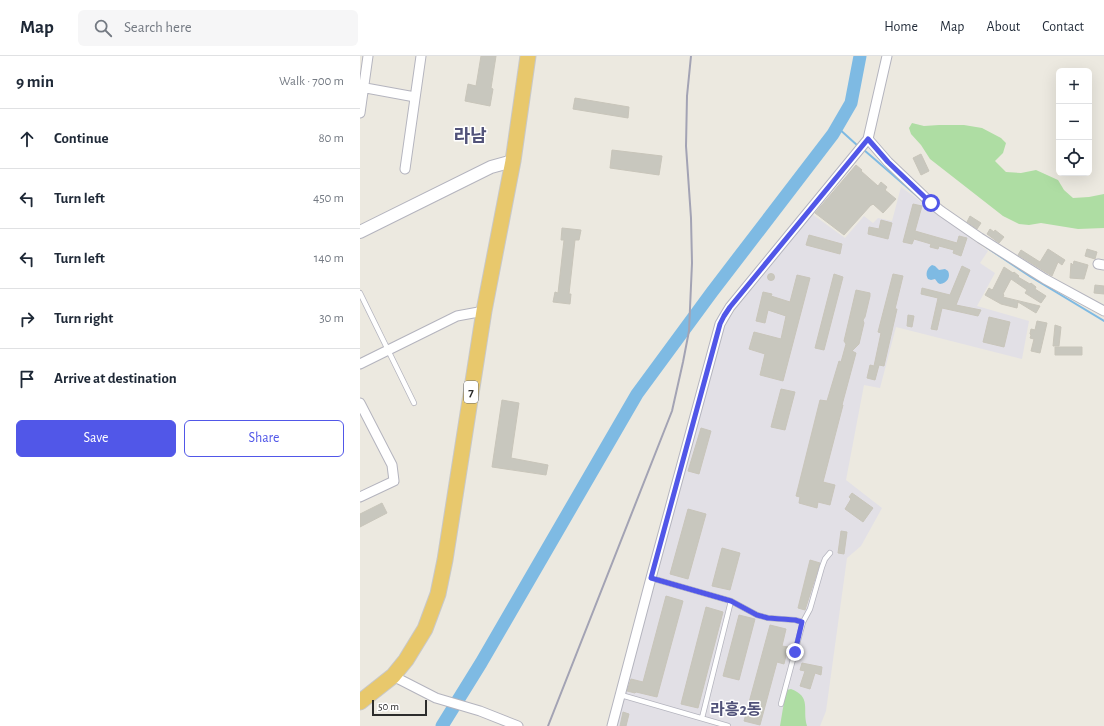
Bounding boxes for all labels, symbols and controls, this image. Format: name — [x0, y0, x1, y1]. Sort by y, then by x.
search box — [78, 10, 358, 46]
icon: search — [92, 17, 114, 39]
text: Map — [20, 18, 54, 37]
text: Search here — [124, 20, 192, 35]
text: Home — [884, 20, 918, 34]
text: Map — [940, 20, 964, 34]
text: About — [986, 20, 1020, 34]
text: Contact — [1042, 20, 1084, 34]
map controls — [1056, 68, 1092, 176]
button: + — [1056, 68, 1092, 104]
text: 9 min — [16, 73, 54, 90]
text: Walk · 700 m — [279, 75, 344, 88]
button: − — [1056, 104, 1092, 140]
district label: 라남 — [453, 127, 487, 146]
icon: ahead — [16, 128, 38, 150]
text: Continue — [54, 131, 109, 146]
text: 80 m — [318, 132, 344, 145]
button: locate — [1056, 140, 1092, 176]
icon: left — [16, 188, 38, 210]
text: Turn left — [54, 191, 105, 206]
text: 450 m — [313, 192, 344, 205]
route start — [922, 194, 940, 212]
icon: left — [16, 248, 38, 270]
text: Turn left — [54, 251, 105, 266]
text: 140 m — [314, 252, 344, 265]
icon: right — [16, 308, 38, 330]
text: Turn right — [54, 311, 113, 326]
text: 30 m — [319, 312, 344, 325]
icon: arrive — [16, 368, 38, 390]
text: Arrive at destination — [54, 371, 177, 386]
road number: 7 — [464, 381, 478, 403]
button: Save — [16, 420, 176, 457]
button: Share — [184, 420, 344, 457]
route end — [786, 643, 804, 661]
scale bar — [372, 698, 427, 717]
text: 50 m — [378, 701, 399, 712]
district label: 라흥2동 — [710, 701, 762, 718]

